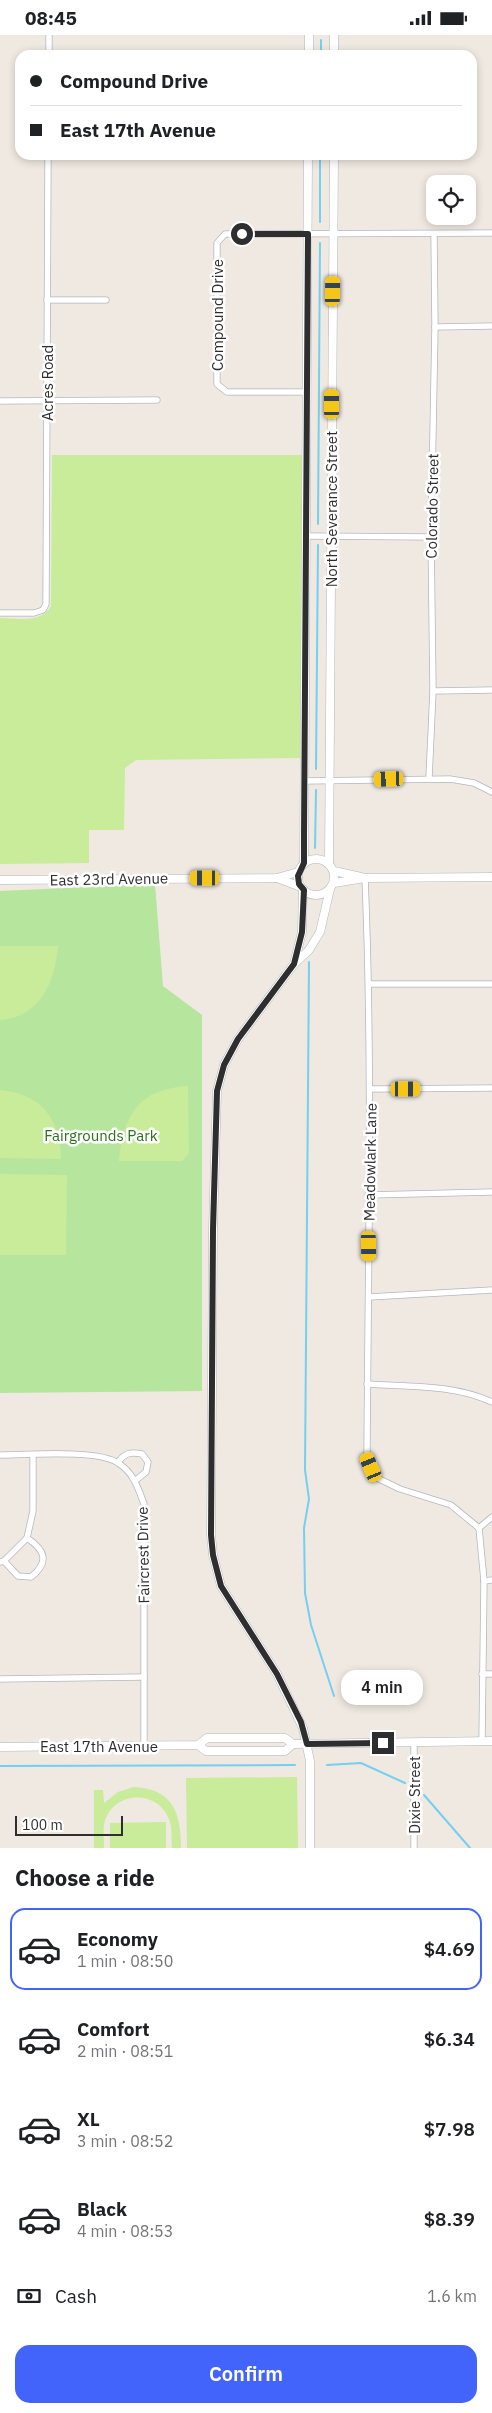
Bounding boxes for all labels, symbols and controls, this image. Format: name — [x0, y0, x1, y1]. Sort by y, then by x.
text: 08:45 — [25, 6, 77, 30]
text: Compound Drive — [60, 69, 208, 93]
text: East 17th Avenue — [60, 118, 216, 142]
map controls — [426, 175, 476, 225]
button: locate — [426, 175, 476, 225]
route start — [231, 223, 253, 245]
street label: Compound Drive — [208, 259, 227, 371]
car — [325, 276, 340, 306]
street label: Acres Road — [38, 345, 57, 421]
car — [324, 389, 339, 419]
street label: North Severance Street — [322, 431, 341, 587]
street label: Colorado Street — [422, 453, 442, 559]
car — [373, 771, 404, 787]
street label: East 23rd Avenue — [50, 868, 168, 890]
car — [190, 871, 220, 886]
car — [391, 1082, 421, 1097]
street label: Meadowlark Lane — [359, 1103, 381, 1221]
park label: Fairgrounds Park — [44, 1126, 158, 1145]
car — [361, 1231, 376, 1261]
car — [358, 1450, 383, 1484]
street label: Faircrest Drive — [133, 1506, 153, 1604]
callout: 4 min — [342, 1671, 424, 1705]
text: 4 min — [361, 1677, 403, 1697]
route end — [372, 1732, 394, 1754]
street label: East 17th Avenue — [40, 1737, 158, 1756]
street label: Dixie Street — [405, 1756, 424, 1834]
scale bar — [15, 1813, 122, 1836]
text: 100 m — [22, 1816, 63, 1834]
text: Choose a ride — [15, 1863, 155, 1892]
icon: car — [17, 1927, 62, 1972]
text: Economy — [77, 1927, 158, 1951]
text: $4.69 — [424, 1937, 475, 1961]
text: 1 min · 08:50 — [77, 1951, 173, 1971]
icon: car — [17, 2017, 62, 2062]
text: Comfort — [77, 2017, 150, 2041]
text: $6.34 — [424, 2027, 475, 2051]
text: 2 min · 08:51 — [77, 2041, 173, 2061]
icon: car — [17, 2107, 62, 2152]
text: XL — [77, 2107, 100, 2131]
text: $7.98 — [424, 2117, 475, 2141]
text: 3 min · 08:52 — [77, 2131, 173, 2151]
icon: car — [17, 2197, 62, 2242]
text: Black — [77, 2197, 127, 2221]
text: $8.39 — [424, 2207, 475, 2231]
text: 4 min · 08:53 — [77, 2221, 173, 2241]
icon: cash — [15, 2282, 43, 2310]
text: Cash — [55, 2284, 97, 2308]
text: 1.6 km — [427, 2286, 477, 2306]
button: Confirm — [15, 2345, 477, 2403]

